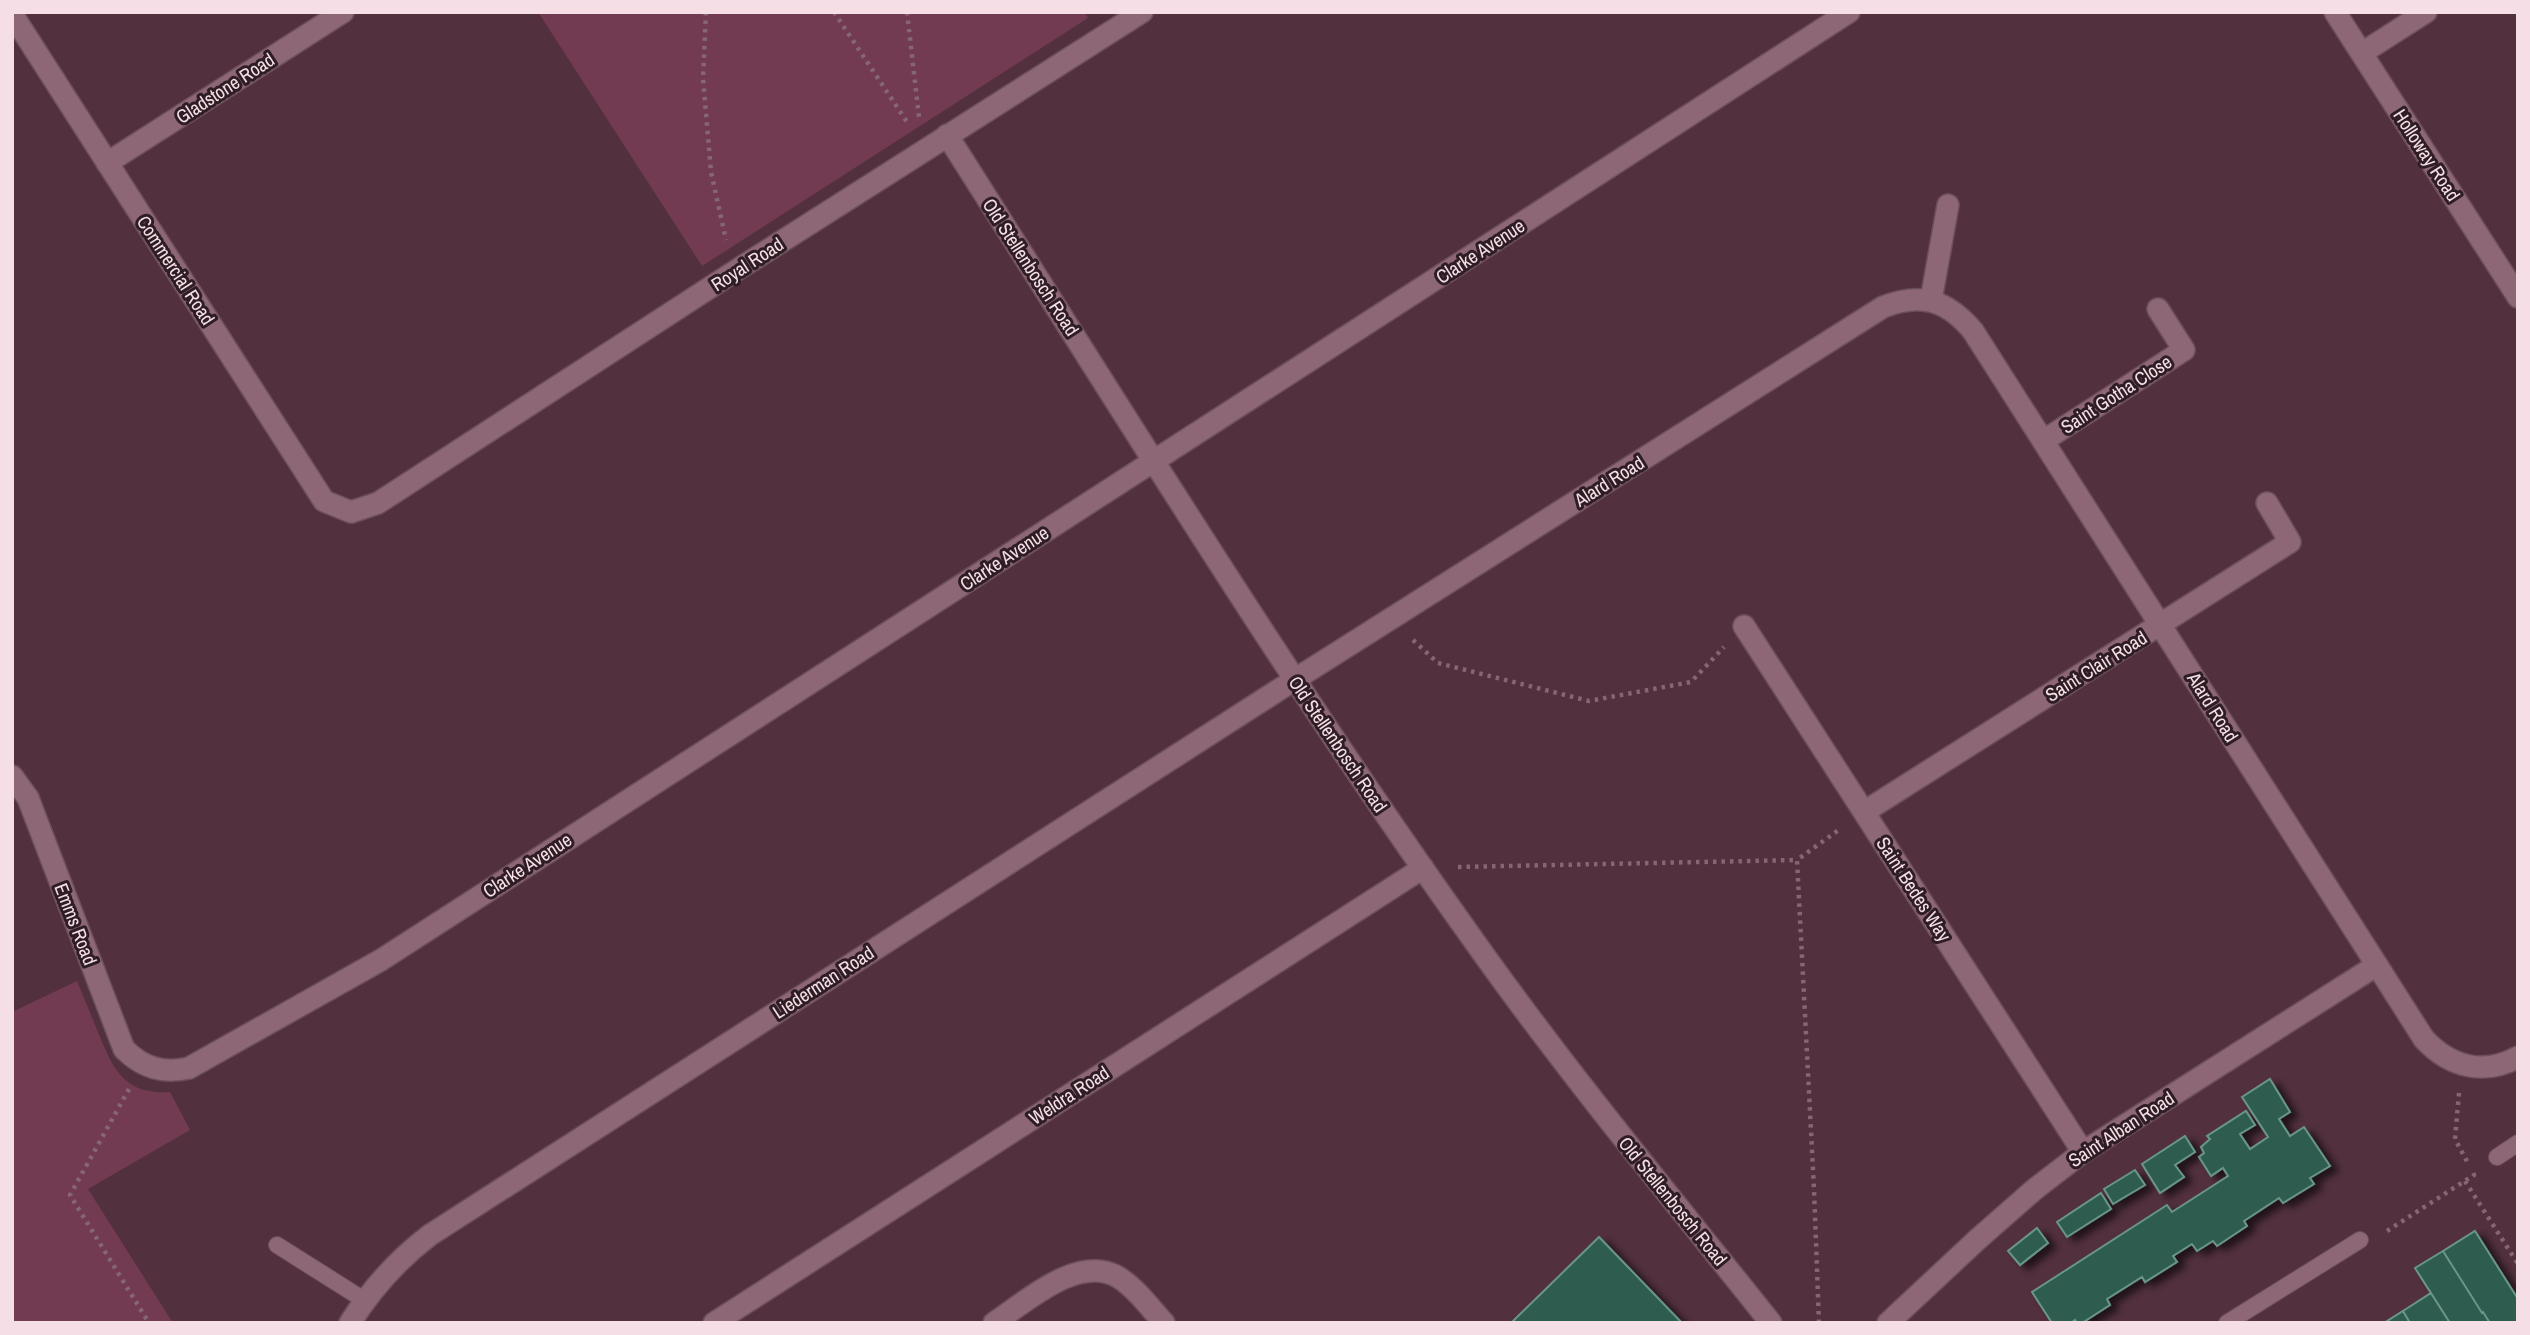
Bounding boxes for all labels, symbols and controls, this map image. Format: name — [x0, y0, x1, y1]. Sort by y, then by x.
street label: Gladstone Road — [171, 46, 279, 130]
street label: Holloway Road — [2388, 104, 2466, 206]
street label: Old Stellenbosch Road — [977, 193, 1085, 341]
street label: Commercial Road — [131, 210, 221, 330]
street label: Clarke Avenue — [1431, 213, 1529, 289]
street label: Royal Road — [706, 231, 788, 297]
street label: Saint Gotha Close — [2056, 348, 2176, 440]
street label: Alard Road — [1568, 449, 1649, 513]
street label: Clarke Avenue — [955, 520, 1053, 596]
street label: Saint Clair Road — [2040, 624, 2152, 708]
street label: Alard Road — [2181, 666, 2245, 747]
street label: Old Stellenbosch Road — [1283, 671, 1393, 817]
street label: Clarke Avenue — [478, 827, 576, 903]
street label: Saint Bedes Way — [1870, 832, 1958, 946]
street label: Emms Road — [49, 879, 103, 969]
street label: Liederman Road — [767, 939, 879, 1025]
street label: Weldra Road — [1024, 1059, 1114, 1131]
street label: Saint Alban Road — [2063, 1085, 2179, 1173]
street label: Old Stellenbosch Road — [1613, 1131, 1733, 1271]

